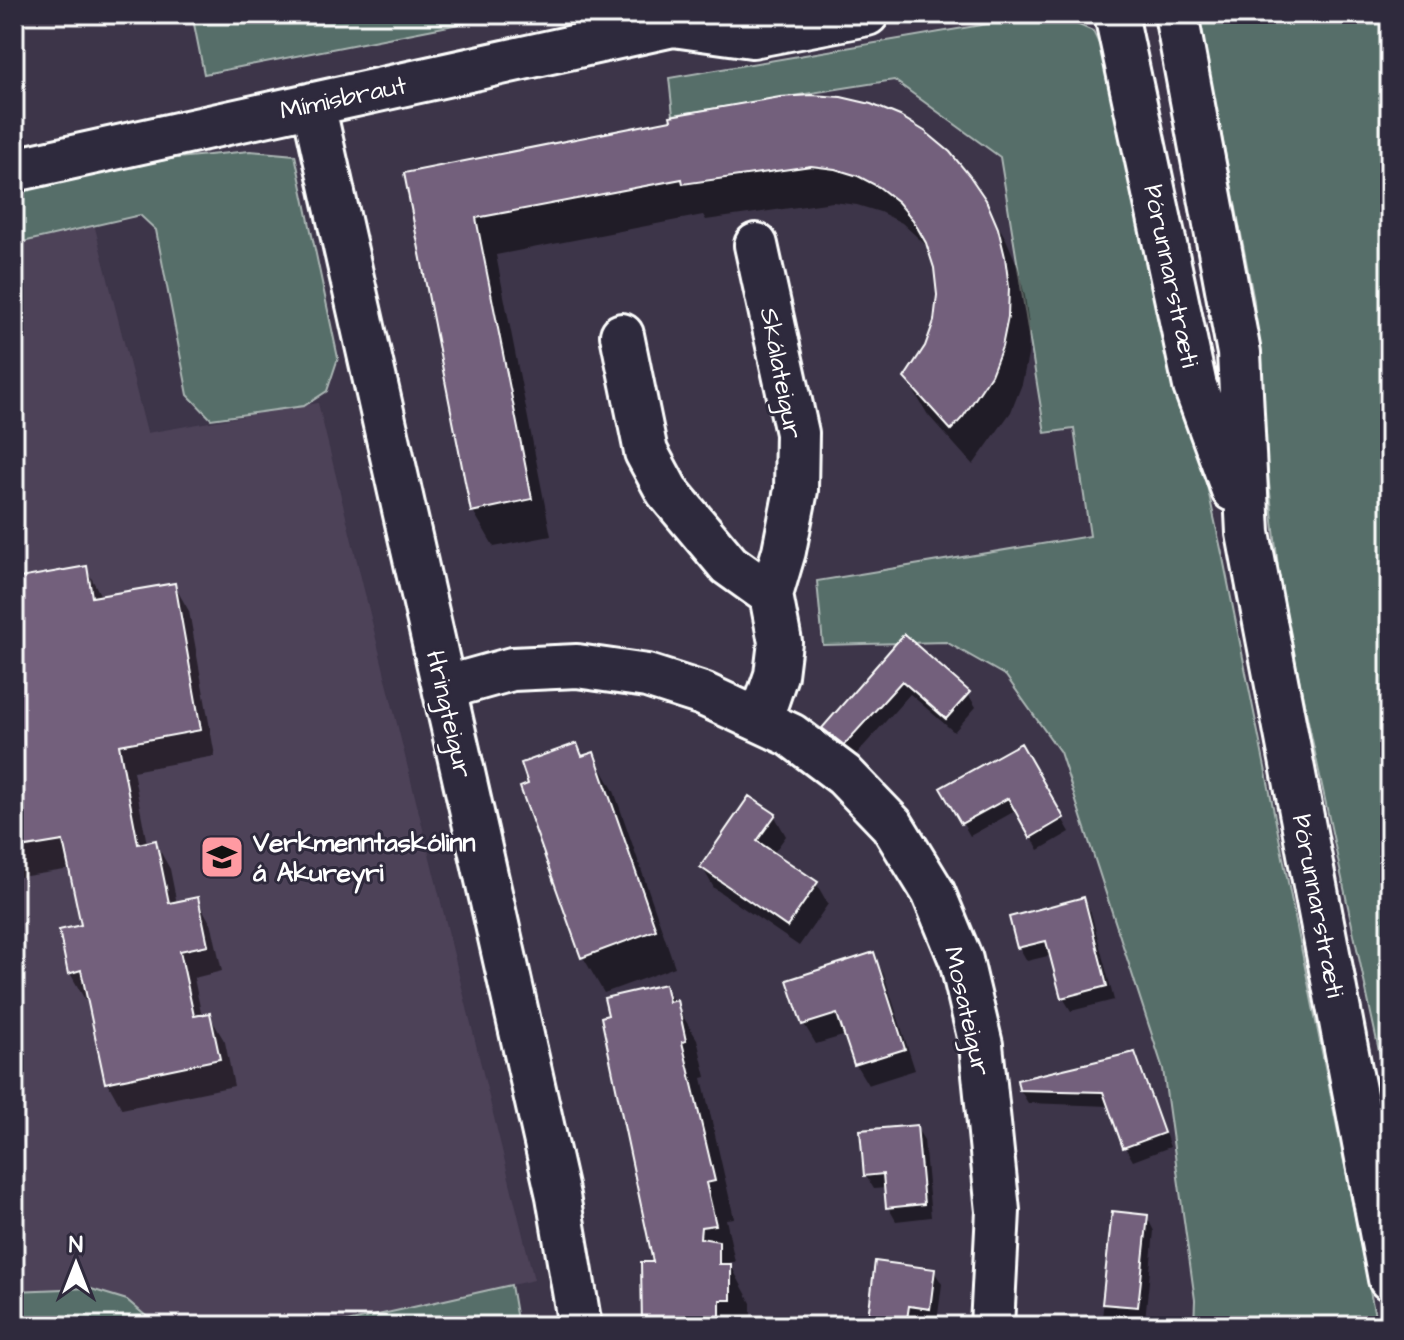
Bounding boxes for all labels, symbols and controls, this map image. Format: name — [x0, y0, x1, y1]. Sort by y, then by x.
street label: Mímisbraut — [277, 67, 410, 129]
street label: Þórunnarstræti — [1134, 182, 1208, 371]
street label: Skálateigur — [749, 305, 811, 442]
street label: Hringteigur — [415, 647, 481, 782]
street label: Þórunnarstræti — [1283, 812, 1353, 1001]
place label: Verkmenntaskólinn á Akureyri — [252, 825, 475, 894]
school or university icon: Verkmenntaskólinn á Akureyri — [198, 833, 246, 881]
street label: Mosateigur — [933, 943, 999, 1080]
north arrow — [36, 1224, 116, 1304]
text: N — [69, 1230, 83, 1261]

